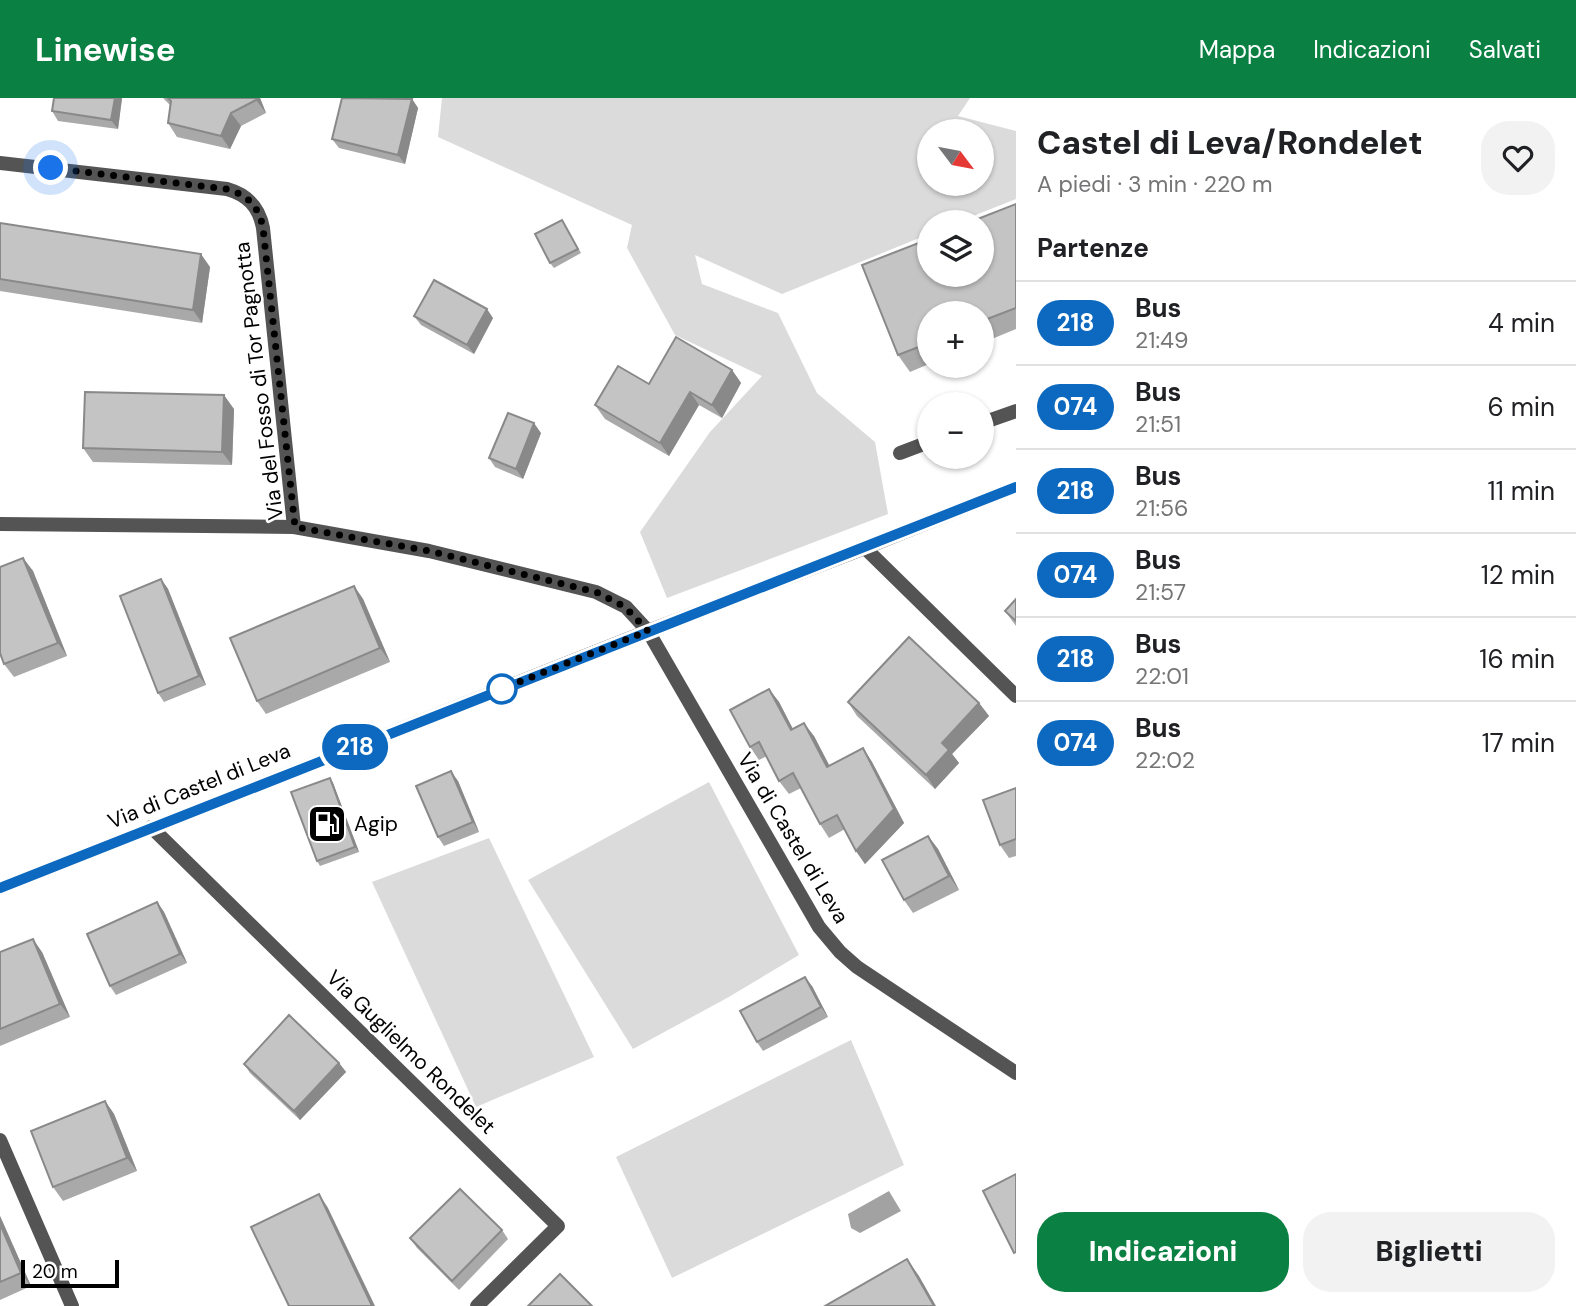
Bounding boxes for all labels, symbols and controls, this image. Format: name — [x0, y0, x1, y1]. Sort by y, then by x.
text: Linewise — [35, 28, 176, 71]
text: Mappa — [1199, 34, 1275, 65]
text: Indicazioni — [1313, 34, 1431, 65]
text: Salvati — [1469, 34, 1541, 65]
north arrow — [917, 119, 994, 196]
map controls — [917, 119, 994, 469]
text: Castel di Leva/Rondelet — [1037, 121, 1423, 164]
button: heart — [1481, 121, 1555, 195]
your location — [33, 150, 68, 185]
text: A piedi · 3 min · 220 m — [1037, 169, 1272, 199]
button: layers — [917, 210, 994, 287]
text: Partenze — [1037, 231, 1149, 265]
street label: Via del Fosso di Tor Pagnotta — [228, 240, 290, 522]
text: Bus — [1135, 291, 1181, 325]
button: + — [917, 301, 994, 378]
text: 4 min — [1488, 306, 1555, 340]
text: 218 — [1057, 307, 1094, 338]
text: 21:49 — [1135, 325, 1188, 355]
text: Bus — [1135, 375, 1181, 409]
text: 6 min — [1487, 390, 1555, 424]
text: 074 — [1054, 391, 1097, 422]
button: − — [917, 392, 994, 469]
text: 21:51 — [1135, 409, 1181, 439]
text: Bus — [1135, 459, 1181, 493]
text: 11 min — [1488, 474, 1555, 508]
text: 218 — [1057, 475, 1094, 506]
text: 21:56 — [1135, 493, 1189, 523]
text: Bus — [1135, 543, 1181, 577]
text: 12 min — [1481, 558, 1555, 592]
text: 074 — [1054, 559, 1097, 590]
text: 21:57 — [1135, 577, 1186, 607]
text: Bus — [1135, 627, 1181, 661]
text: 16 min — [1479, 642, 1555, 676]
text: 218 — [1057, 643, 1094, 674]
text: 22:01 — [1135, 661, 1189, 691]
unlabelled marker — [487, 674, 517, 704]
text: Bus — [1135, 711, 1181, 745]
line badge: 218 — [315, 724, 395, 770]
text: 17 min — [1482, 726, 1555, 760]
text: 074 — [1054, 727, 1097, 758]
text: 218 — [336, 731, 374, 762]
street label: Via di Castel di Leva — [104, 737, 294, 835]
text: 22:02 — [1135, 745, 1195, 775]
street label: Via di Castel di Leva — [731, 747, 855, 929]
fuel station icon: Agip — [306, 803, 348, 845]
place label: Agip — [354, 810, 398, 838]
street label: Via Guglielmo Rondelet — [320, 964, 502, 1140]
button: Indicazioni — [1037, 1212, 1289, 1292]
button: Biglietti — [1303, 1212, 1555, 1292]
scale bar — [21, 1257, 119, 1289]
text: 20 m — [32, 1259, 78, 1284]

